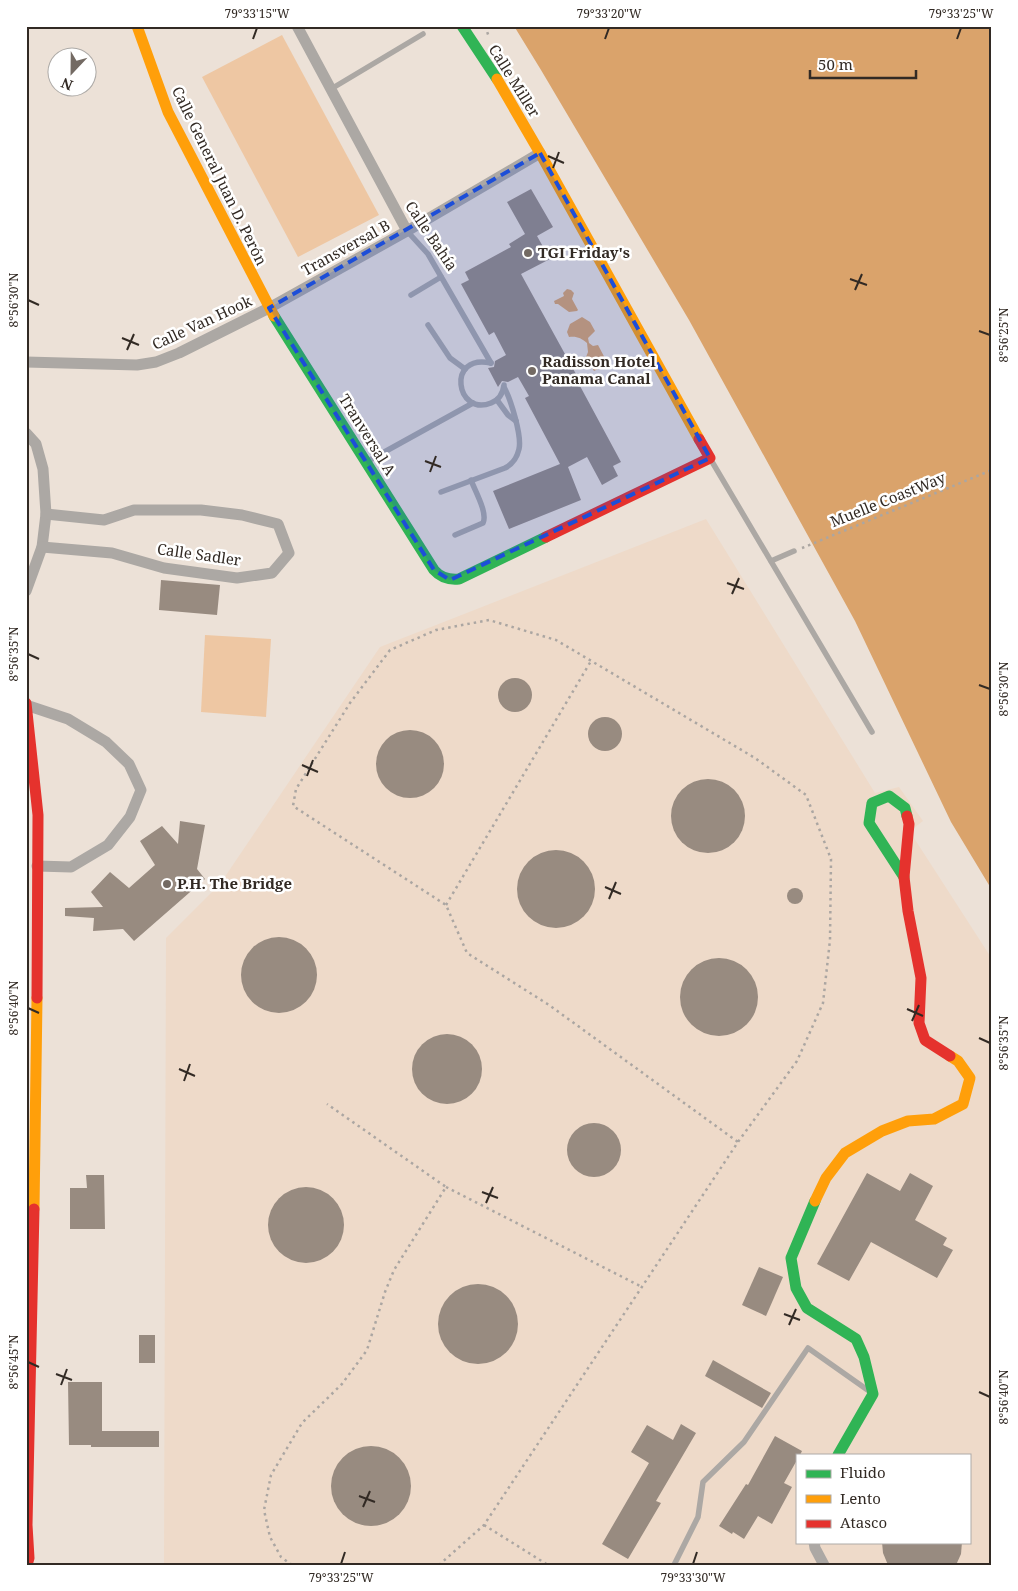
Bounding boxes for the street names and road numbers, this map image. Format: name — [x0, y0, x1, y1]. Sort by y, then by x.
street label: Calle Miller — [485, 40, 545, 121]
street label: Calle General Juan D. Perón — [168, 83, 272, 269]
street label: Calle Bahía — [401, 197, 462, 274]
street label: Transversal B — [298, 215, 393, 280]
street label: Calle Van Hook — [148, 290, 255, 354]
street label: Tranversal A — [335, 390, 401, 479]
street label: Muelle CoastWay — [827, 467, 949, 531]
street label: Calle Sadler — [156, 538, 242, 570]

